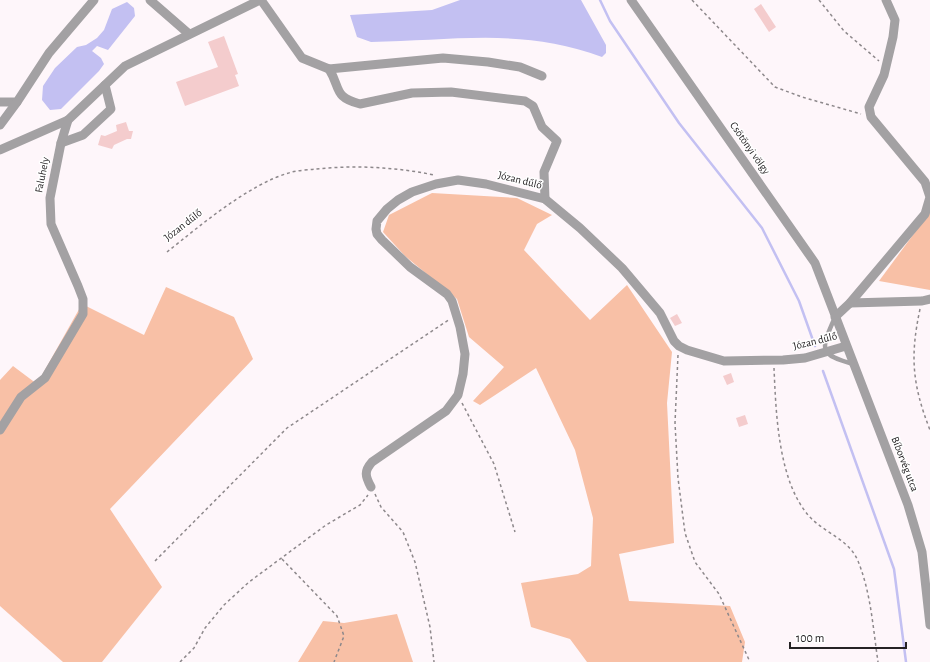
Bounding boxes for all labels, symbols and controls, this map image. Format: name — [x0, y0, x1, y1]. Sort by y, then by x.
street label: Csötönyi völgy — [728, 120, 772, 176]
street label: Faluhely — [33, 156, 51, 194]
street label: Józan dűlő — [497, 169, 543, 191]
street label: Józan dűlő — [162, 207, 204, 243]
street label: Józan dűlő — [792, 330, 838, 352]
street label: Bíborvég utca — [889, 435, 921, 493]
scale bar — [790, 624, 906, 650]
text: 100 m — [796, 632, 824, 644]

